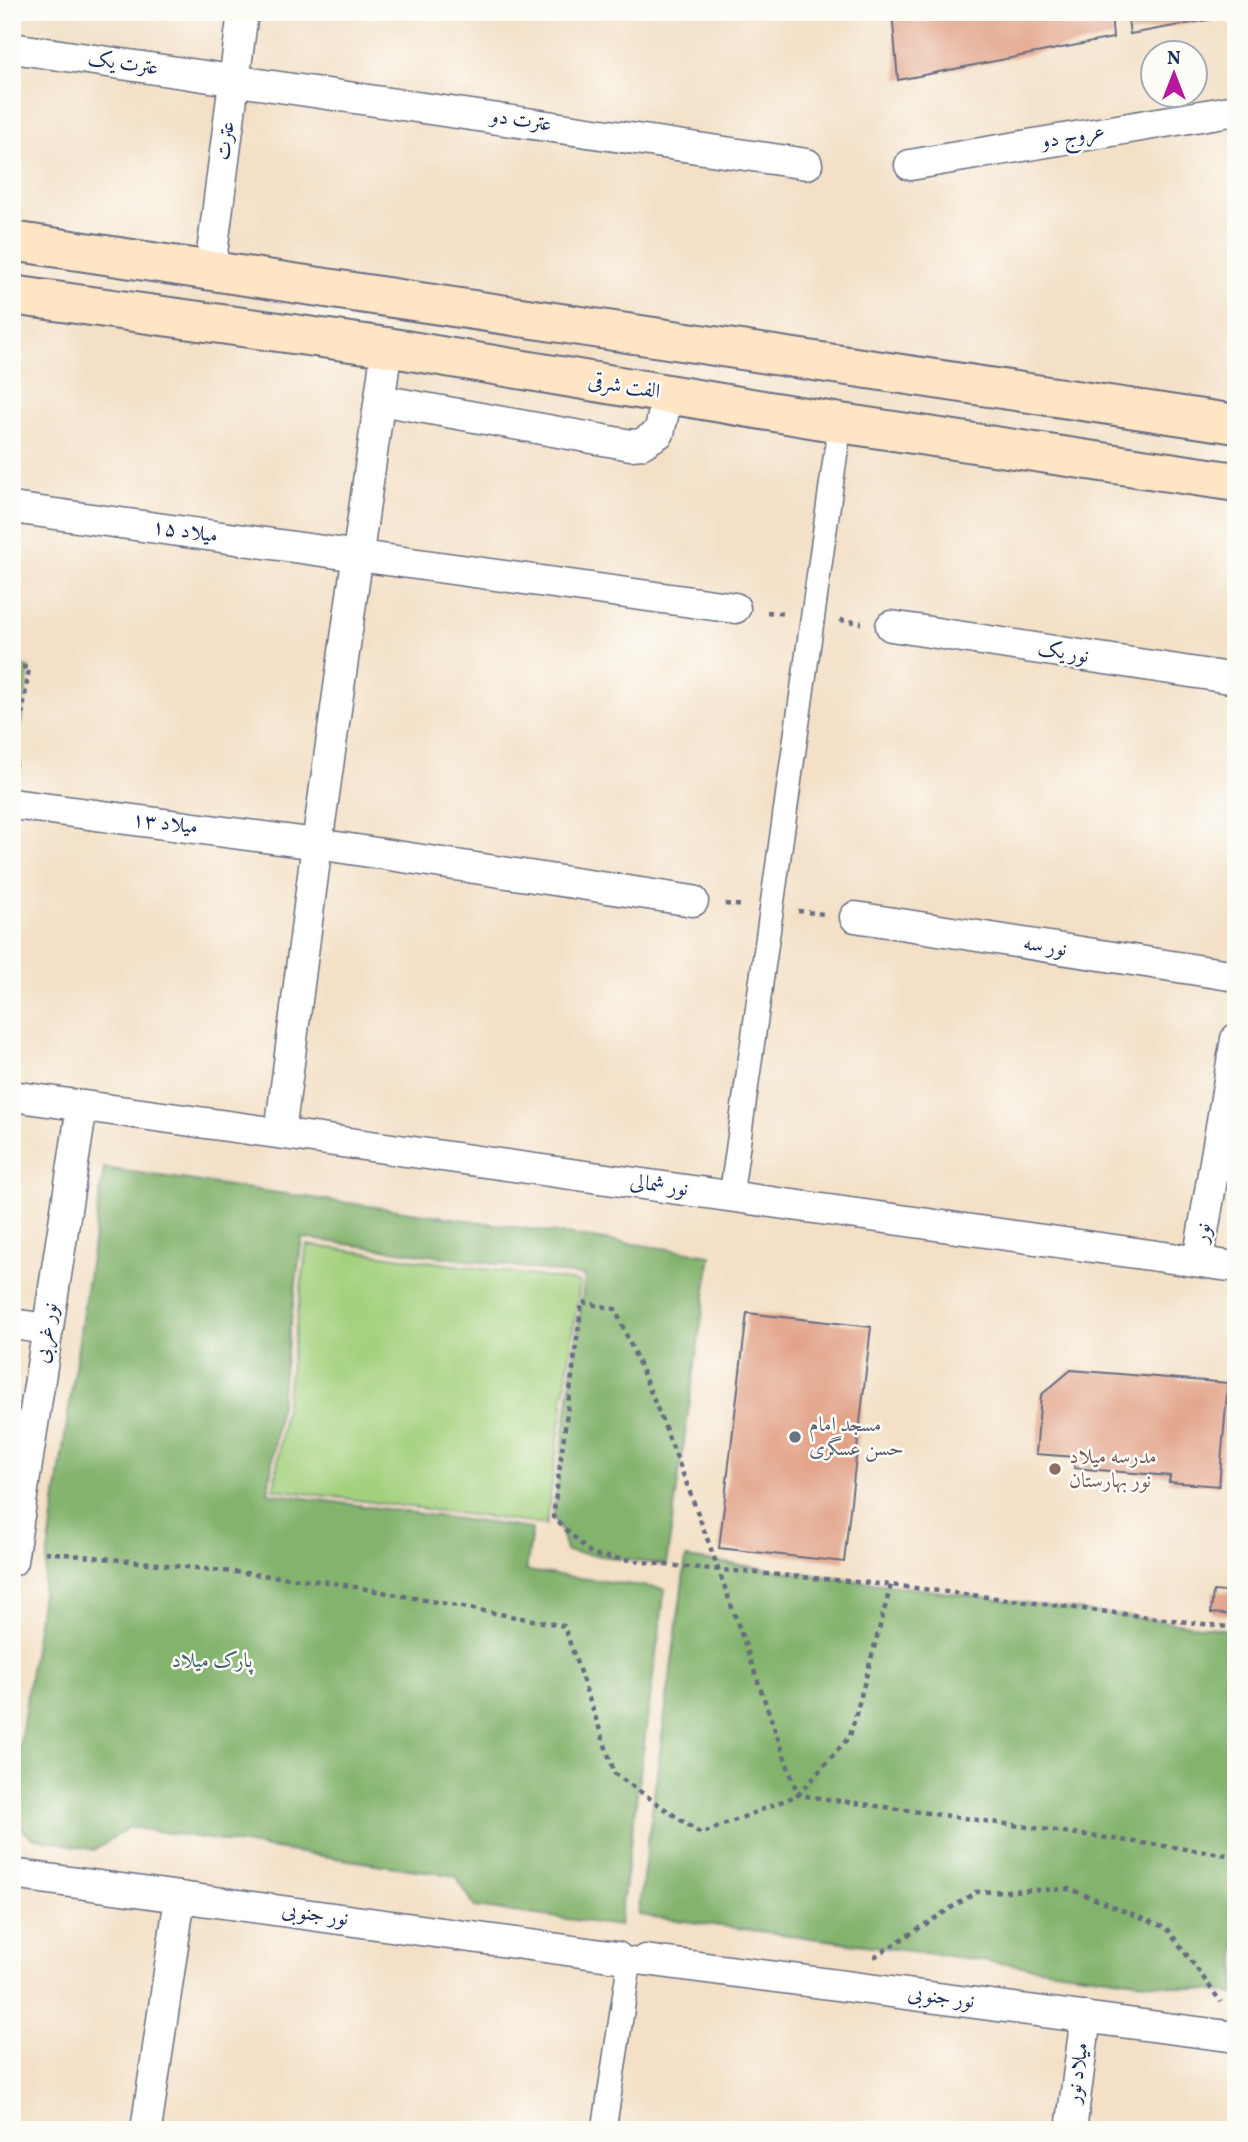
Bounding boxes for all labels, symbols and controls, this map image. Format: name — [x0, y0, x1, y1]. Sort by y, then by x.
north arrow — [1140, 38, 1210, 108]
street label: عترت یک — [86, 45, 160, 83]
text: N — [1167, 46, 1181, 72]
street label: عترت دو — [487, 102, 553, 140]
street label: عروج دو — [1037, 117, 1108, 160]
street label: عترت — [209, 120, 243, 162]
street label: الفت شرقی — [586, 367, 662, 407]
street label: میلاد ۱۵ — [150, 513, 220, 551]
street label: نور یک — [1035, 635, 1091, 671]
street label: میلاد ۱۳ — [130, 806, 200, 842]
street label: نور سه — [1021, 929, 1069, 965]
street label: نور شمالی — [628, 1168, 690, 1204]
street label: نور — [1187, 1221, 1219, 1247]
street label: نور غربی — [28, 1301, 66, 1365]
place label: مسجد امام حسن عسگری — [809, 1411, 904, 1464]
marker: مسجد امام حسن عسگری — [787, 1429, 803, 1445]
place label: مدرسه میلاد نور بهارستان — [1069, 1443, 1157, 1496]
marker: مدرسه میلاد نور بهارستان — [1047, 1461, 1063, 1477]
park label: پارک میلاد — [172, 1647, 253, 1676]
street label: نور جنوبی — [280, 1896, 350, 1934]
street label: نور جنوبی — [906, 1980, 976, 2016]
street label: میلاد نور — [1059, 2041, 1097, 2107]

